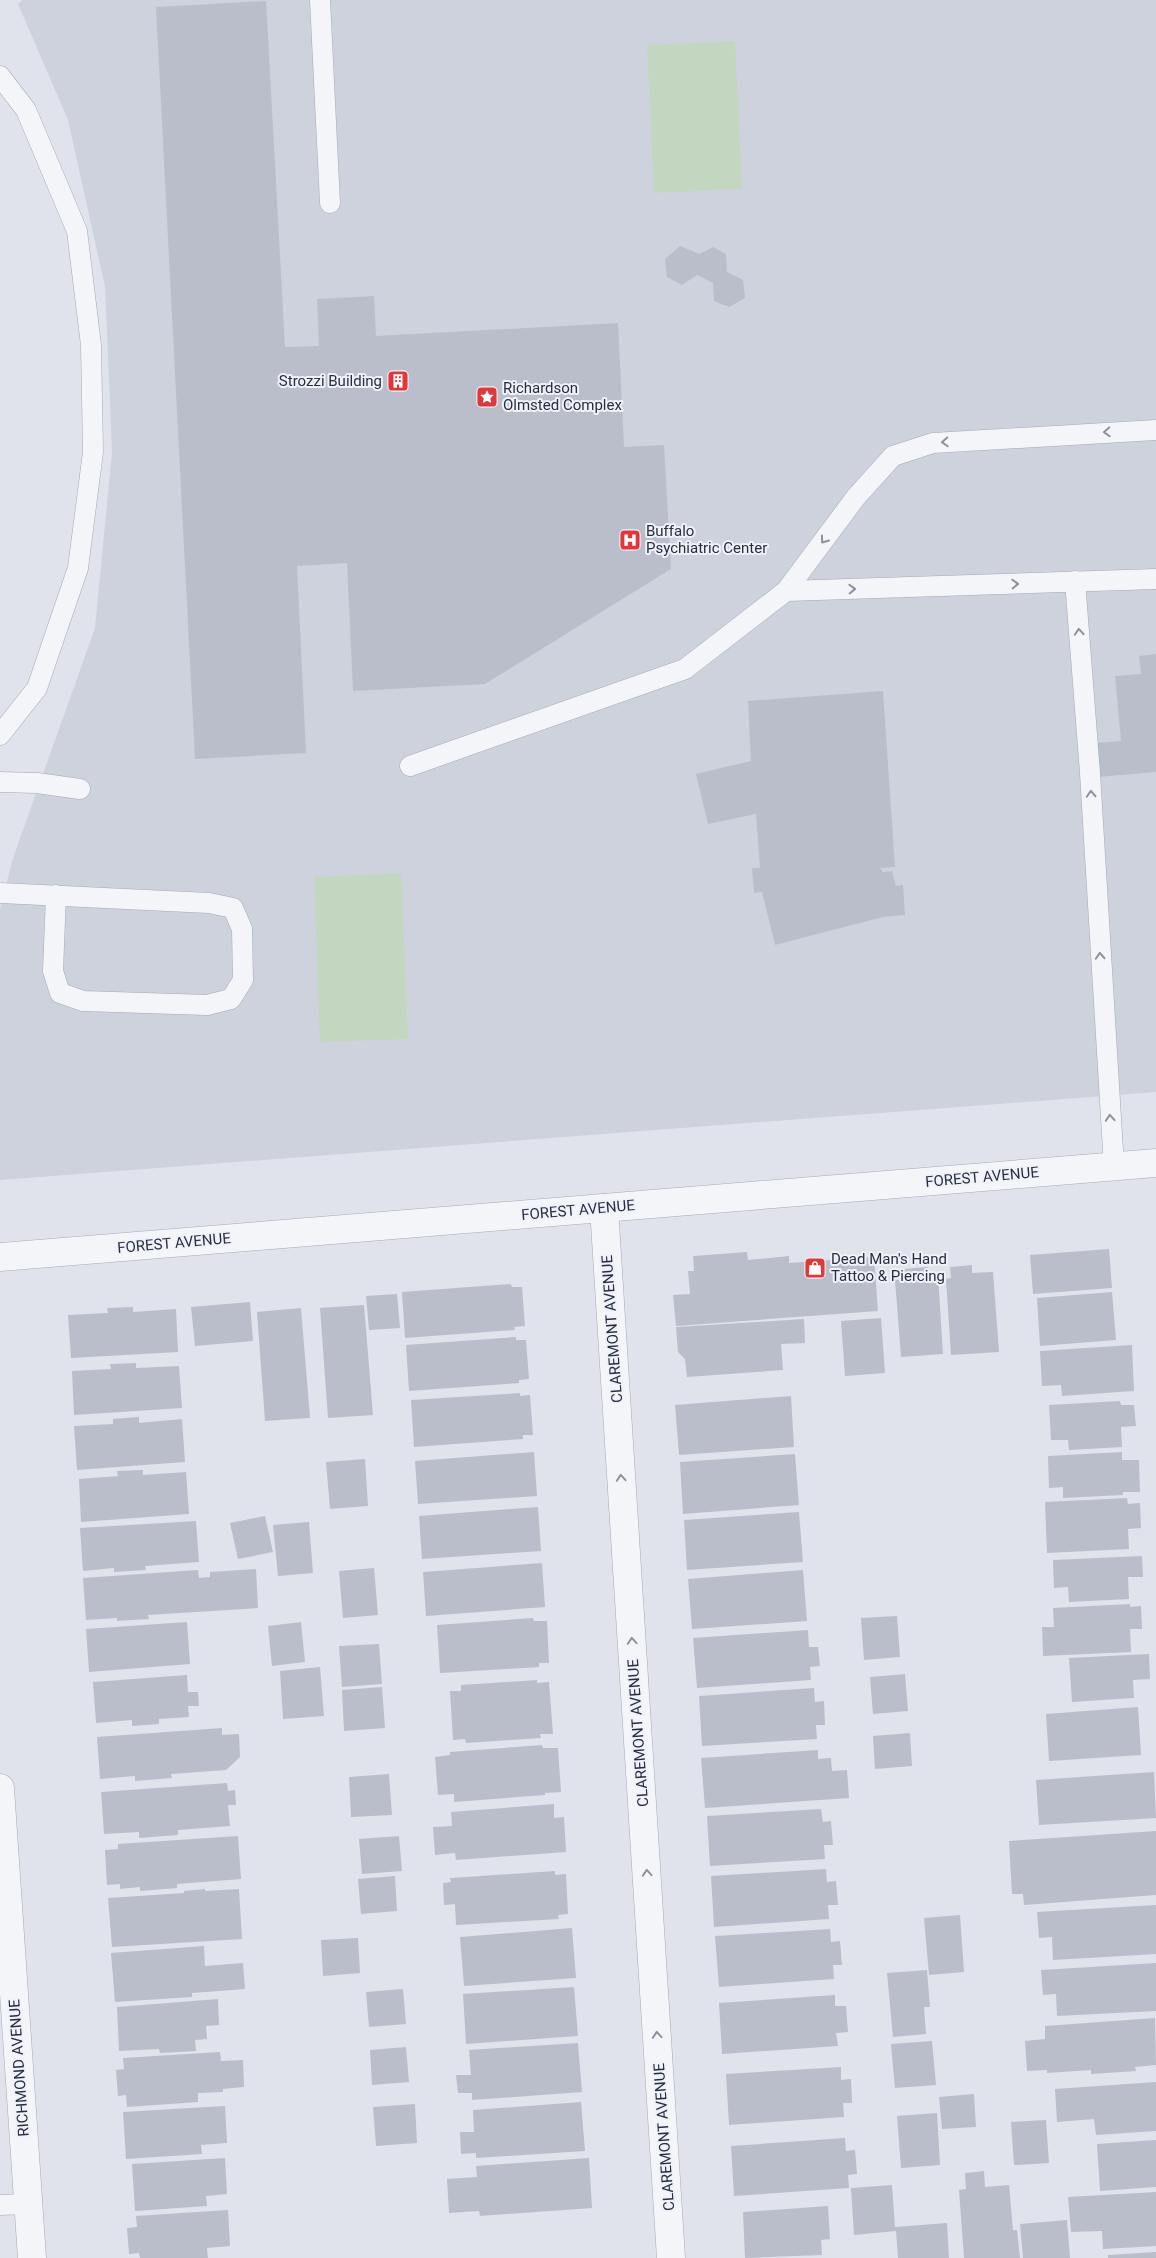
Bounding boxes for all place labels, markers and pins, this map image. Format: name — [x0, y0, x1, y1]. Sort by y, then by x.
building icon: Strozzi Building — [386, 369, 410, 393]
place label: Strozzi Building — [279, 372, 382, 390]
place label: Richardson Olmsted Complex — [503, 379, 622, 414]
place icon: Richardson Olmsted Complex — [475, 385, 499, 409]
place label: Buffalo Psychiatric Center — [646, 522, 767, 557]
hospital icon: Buffalo Psychiatric Center — [618, 528, 642, 552]
place label: Dead Man's Hand Tattoo & Piercing — [831, 1250, 947, 1285]
shop icon: Dead Man's Hand Tattoo & Piercing — [803, 1256, 827, 1280]

